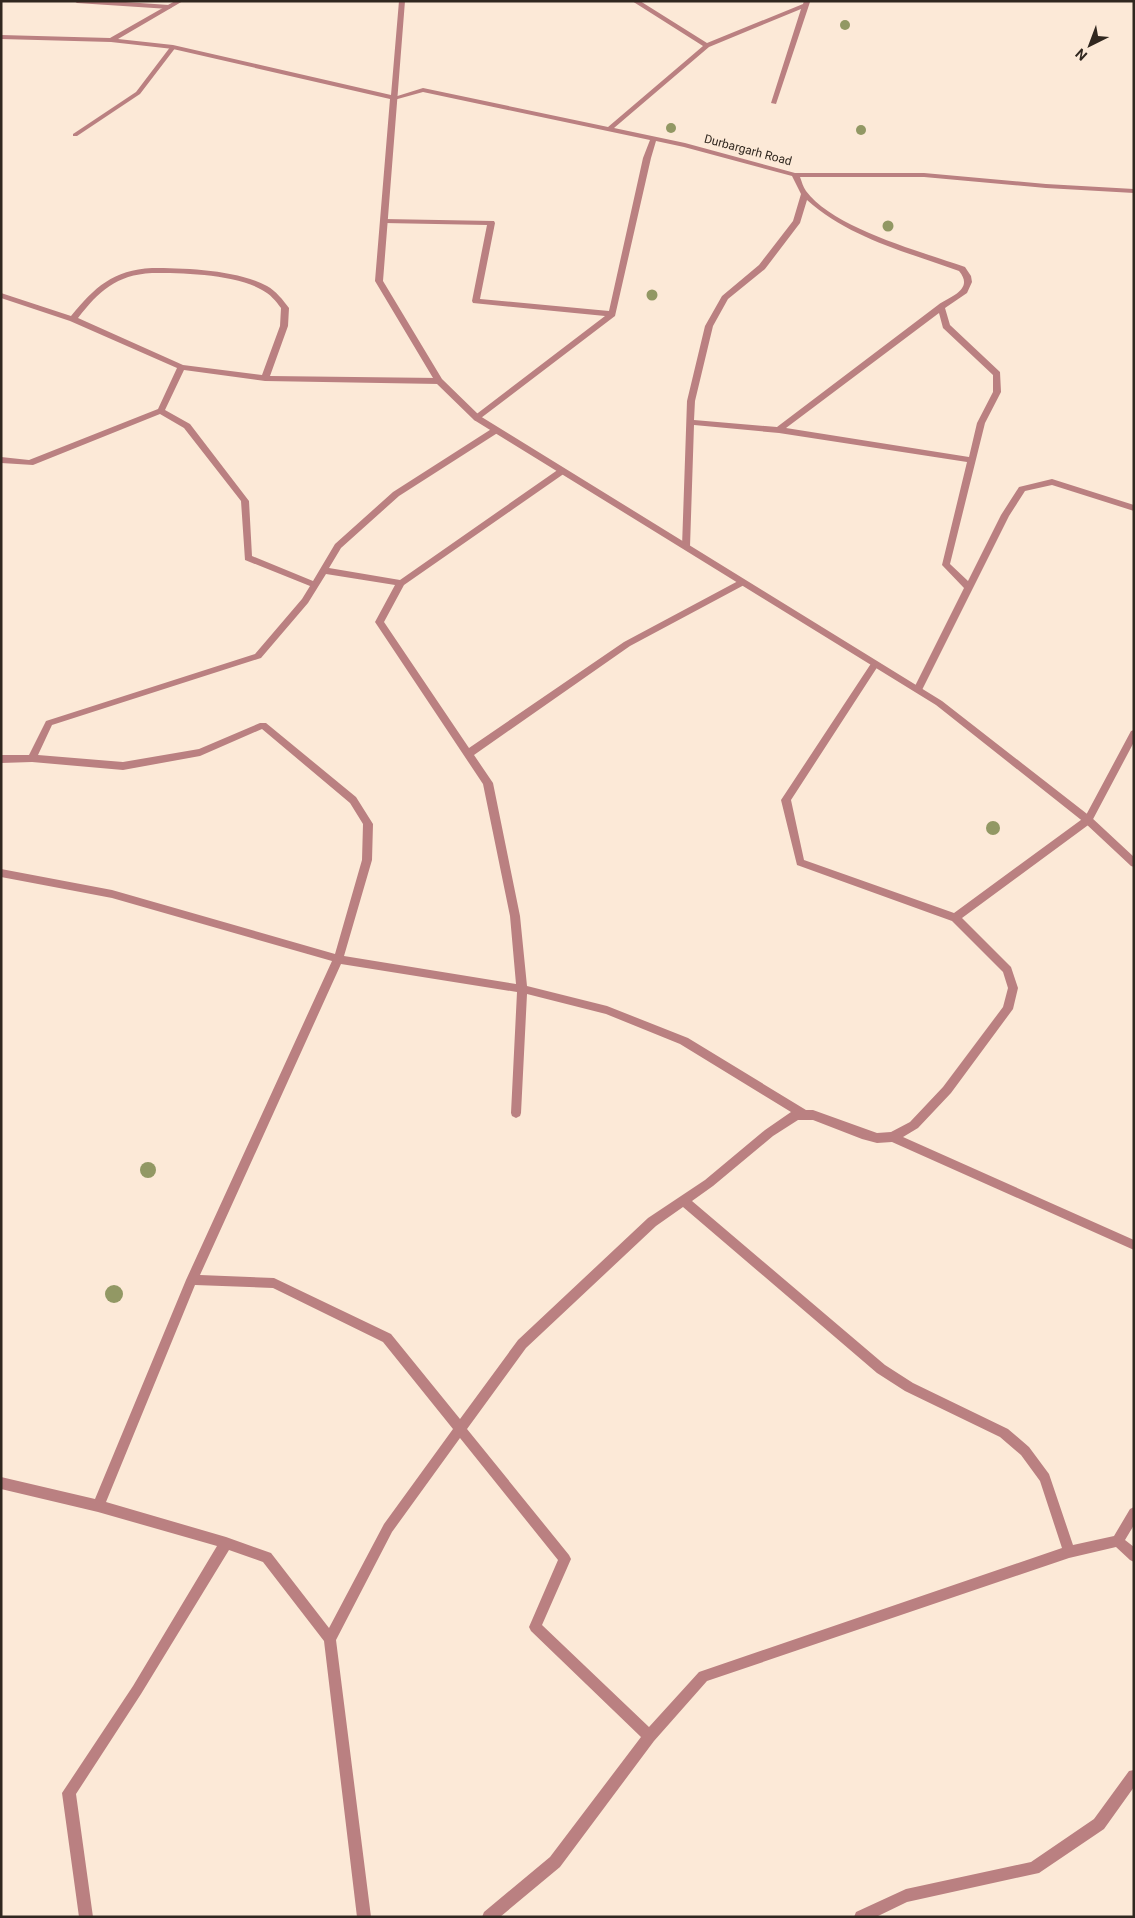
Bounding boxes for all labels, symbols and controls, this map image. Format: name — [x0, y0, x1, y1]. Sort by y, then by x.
north arrow — [1065, 20, 1115, 70]
text: N — [1072, 45, 1090, 64]
street label: Durbargarh Road — [703, 132, 793, 168]

